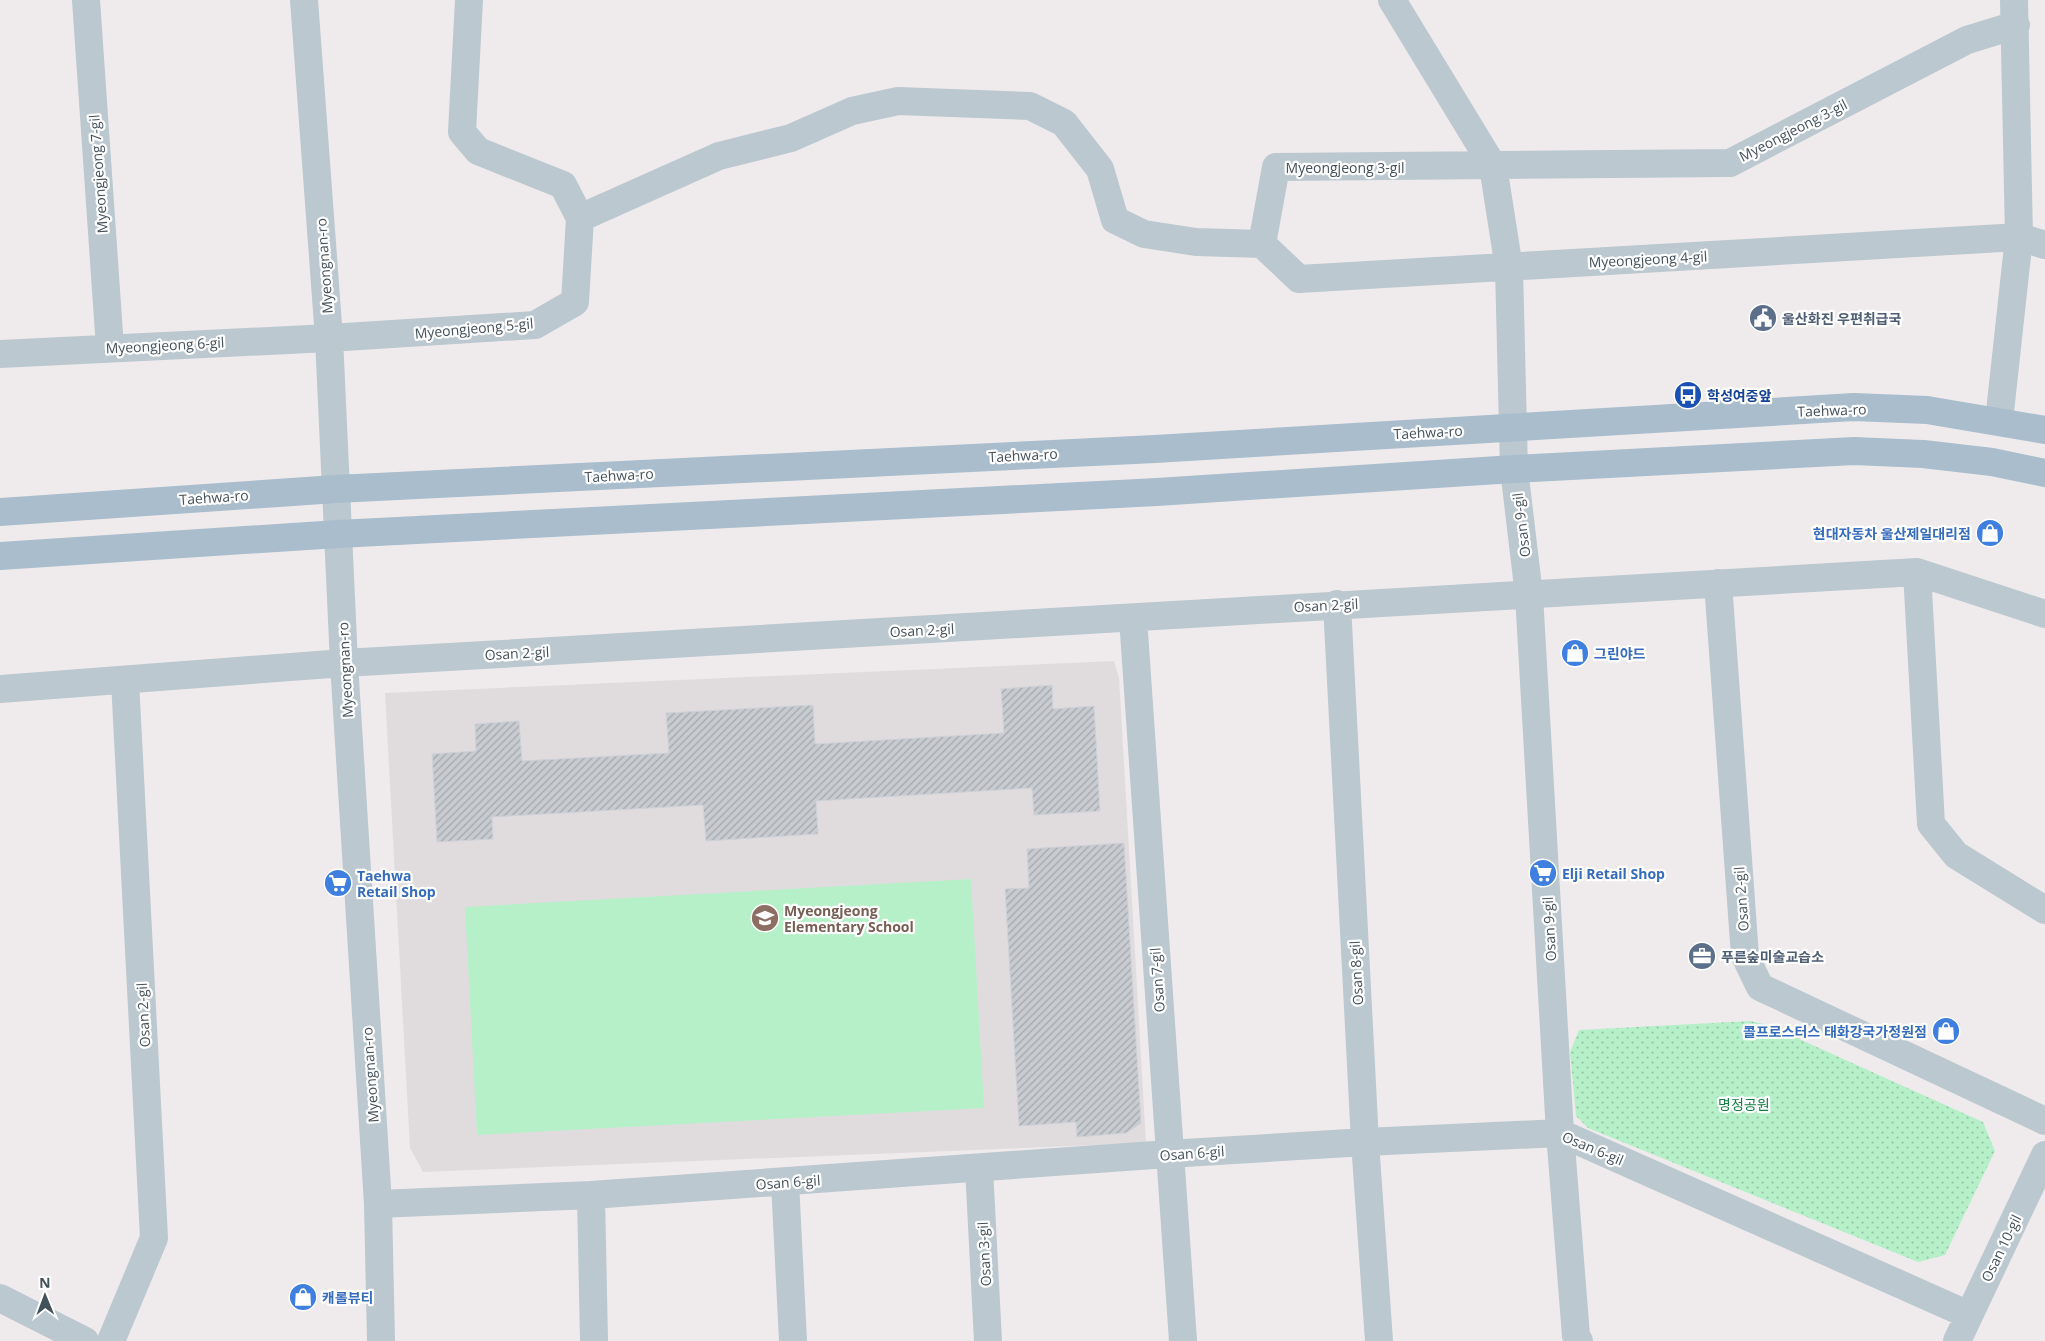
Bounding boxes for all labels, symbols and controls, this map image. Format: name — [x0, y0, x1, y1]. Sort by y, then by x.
street label: Myeongjeong 3-gil — [1736, 95, 1850, 165]
street label: Myeongjeong 7-gil — [84, 114, 112, 234]
street label: Myeongjeong 3-gil — [1286, 158, 1404, 177]
street label: Myeongnan-ro — [311, 218, 337, 314]
street label: Myeongjeong 4-gil — [1588, 246, 1708, 272]
public building icon: 울산화진 우편취급국 — [1748, 303, 1778, 333]
place label: 울산화진 우편취급국 — [1782, 309, 1902, 328]
street label: Myeongjeong 5-gil — [414, 313, 534, 343]
street label: Myeongjeong 6-gil — [105, 332, 225, 358]
bus stop icon: 학성여중앞 — [1673, 380, 1703, 410]
place label: 학성여중앞 — [1707, 386, 1772, 405]
street label: Taehwa-ro — [1797, 399, 1867, 421]
street label: Taehwa-ro — [1393, 421, 1463, 443]
street label: Taehwa-ro — [988, 444, 1058, 466]
street label: Taehwa-ro — [584, 464, 654, 486]
street label: Taehwa-ro — [179, 485, 249, 509]
street label: Osan 9-gil — [1508, 492, 1534, 558]
shop icon: 현대자동차 울산제일대리점 — [1975, 518, 2005, 548]
place label: 현대자동차 울산제일대리점 — [1813, 524, 1971, 543]
street label: Osan 2-gil — [1293, 594, 1359, 616]
street label: Osan 2-gil — [889, 619, 955, 641]
street label: Myeongnan-ro — [333, 622, 357, 718]
shop icon: 그린야드 — [1560, 638, 1590, 668]
street label: Osan 2-gil — [484, 642, 550, 664]
place label: 그린야드 — [1594, 644, 1646, 663]
supermarket icon: Elji Retail Shop — [1528, 858, 1558, 888]
place label: Elji Retail Shop — [1562, 864, 1665, 883]
place label: Taehwa Retail Shop — [357, 866, 436, 901]
street label: Osan 2-gil — [1729, 866, 1753, 932]
supermarket icon: Taehwa Retail Shop — [323, 868, 353, 898]
street label: Osan 9-gil — [1538, 896, 1560, 962]
place label: Myeongjeong Elementary School — [784, 901, 914, 936]
school or university icon: Myeongjeong Elementary School — [750, 903, 780, 933]
street label: Osan 8-gil — [1345, 940, 1367, 1006]
office icon: 푸른숲미술교습소 — [1687, 941, 1717, 971]
street label: Osan 7-gil — [1145, 947, 1169, 1013]
place label: 푸른숲미술교습소 — [1721, 947, 1824, 966]
street label: Osan 2-gil — [132, 982, 154, 1048]
shop icon: 콜프로스터스 태화강국가정원점 — [1931, 1016, 1961, 1046]
place label: 콜프로스터스 태화강국가정원점 — [1743, 1022, 1927, 1041]
street label: Myeongnan-ro — [357, 1027, 383, 1123]
park label: 명정공원 — [1718, 1095, 1770, 1114]
street label: Osan 6-gil — [1559, 1127, 1627, 1169]
street label: Osan 6-gil — [1159, 1141, 1225, 1165]
street label: Osan 6-gil — [755, 1170, 821, 1194]
street label: Osan 10-gil — [1977, 1211, 2025, 1285]
street label: Osan 3-gil — [973, 1221, 995, 1287]
north arrow — [20, 1271, 70, 1321]
text: N — [39, 1273, 51, 1292]
shop icon: 캐롤뷰티 — [288, 1282, 318, 1312]
place label: 캐롤뷰티 — [322, 1288, 374, 1307]

